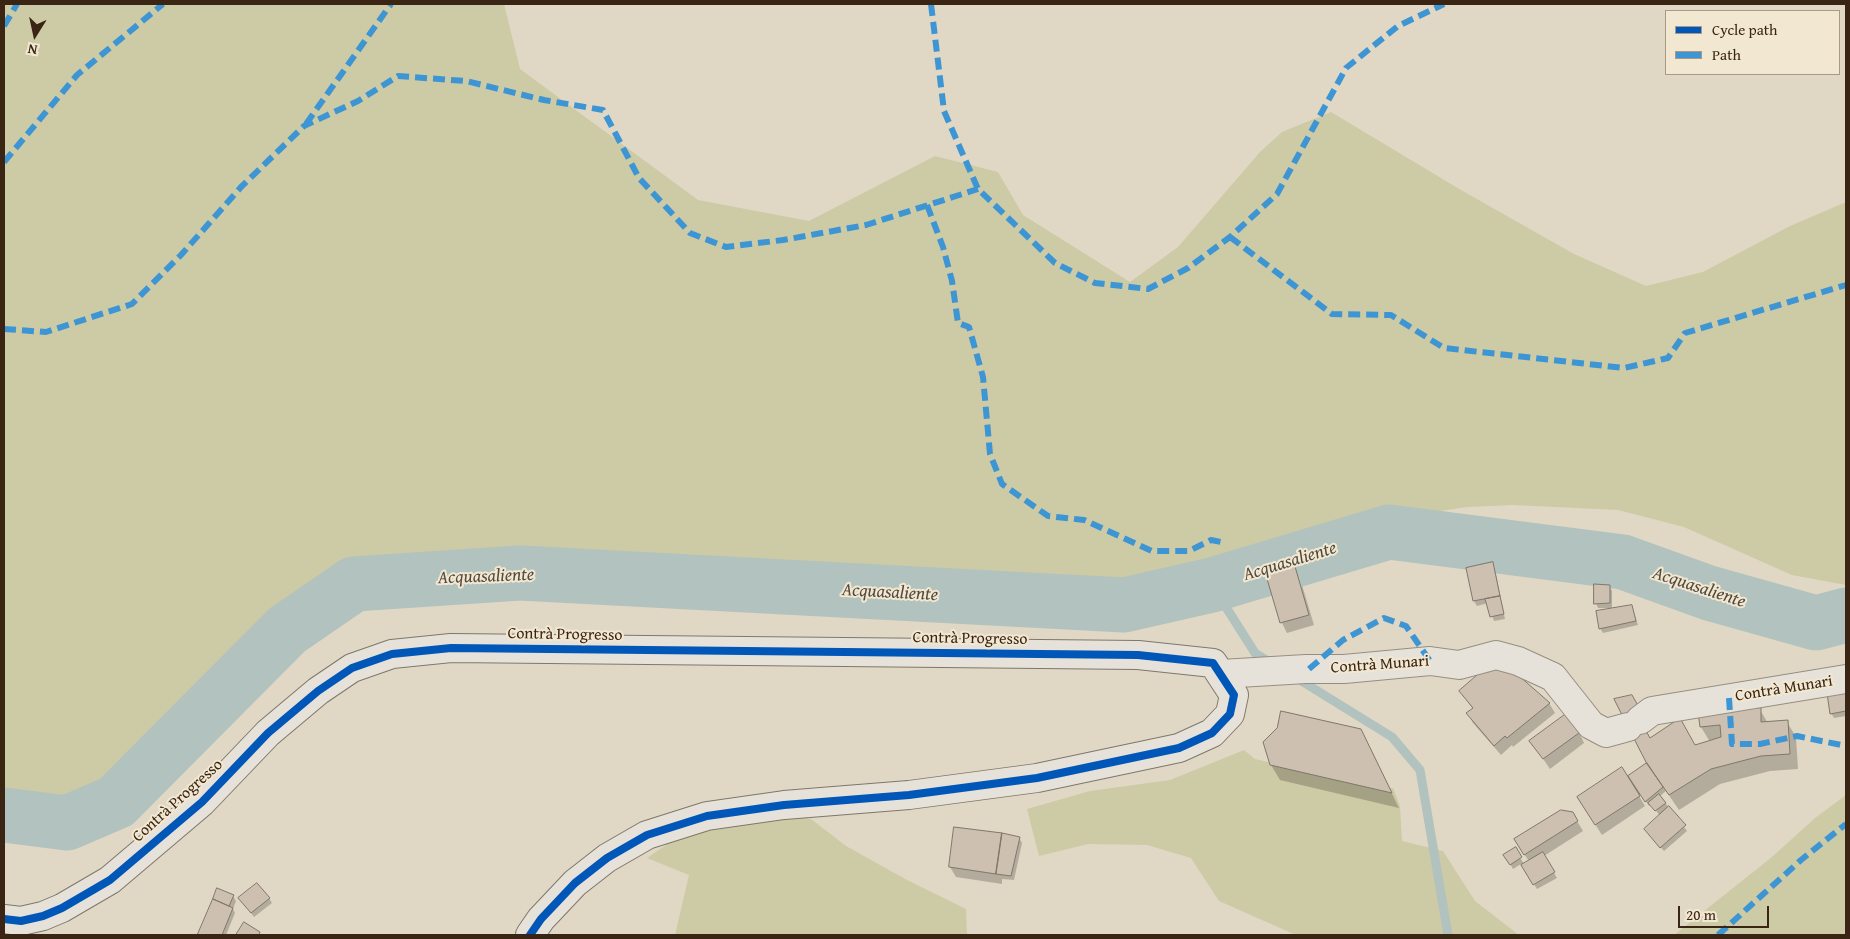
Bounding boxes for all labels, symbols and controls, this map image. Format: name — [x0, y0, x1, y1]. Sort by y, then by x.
north arrow — [10, 10, 60, 60]
legend — [1665, 10, 1840, 75]
text: Cycle path — [1712, 19, 1778, 40]
text: N — [26, 39, 39, 60]
text: Path — [1712, 44, 1741, 65]
water label: Acquasaliente — [1241, 538, 1339, 586]
water label: Acquasaliente — [1650, 563, 1748, 613]
water label: Acquasaliente — [438, 565, 534, 589]
water label: Acquasaliente — [841, 580, 939, 606]
street label: Contrà Progresso — [507, 624, 623, 646]
street label: Contrà Progresso — [912, 628, 1028, 650]
street label: Contrà Munari — [1330, 652, 1430, 678]
street label: Contrà Munari — [1734, 672, 1834, 706]
street label: Contrà Progresso — [129, 755, 227, 847]
scale bar — [1680, 896, 1771, 928]
text: 20 m — [1686, 904, 1716, 925]

